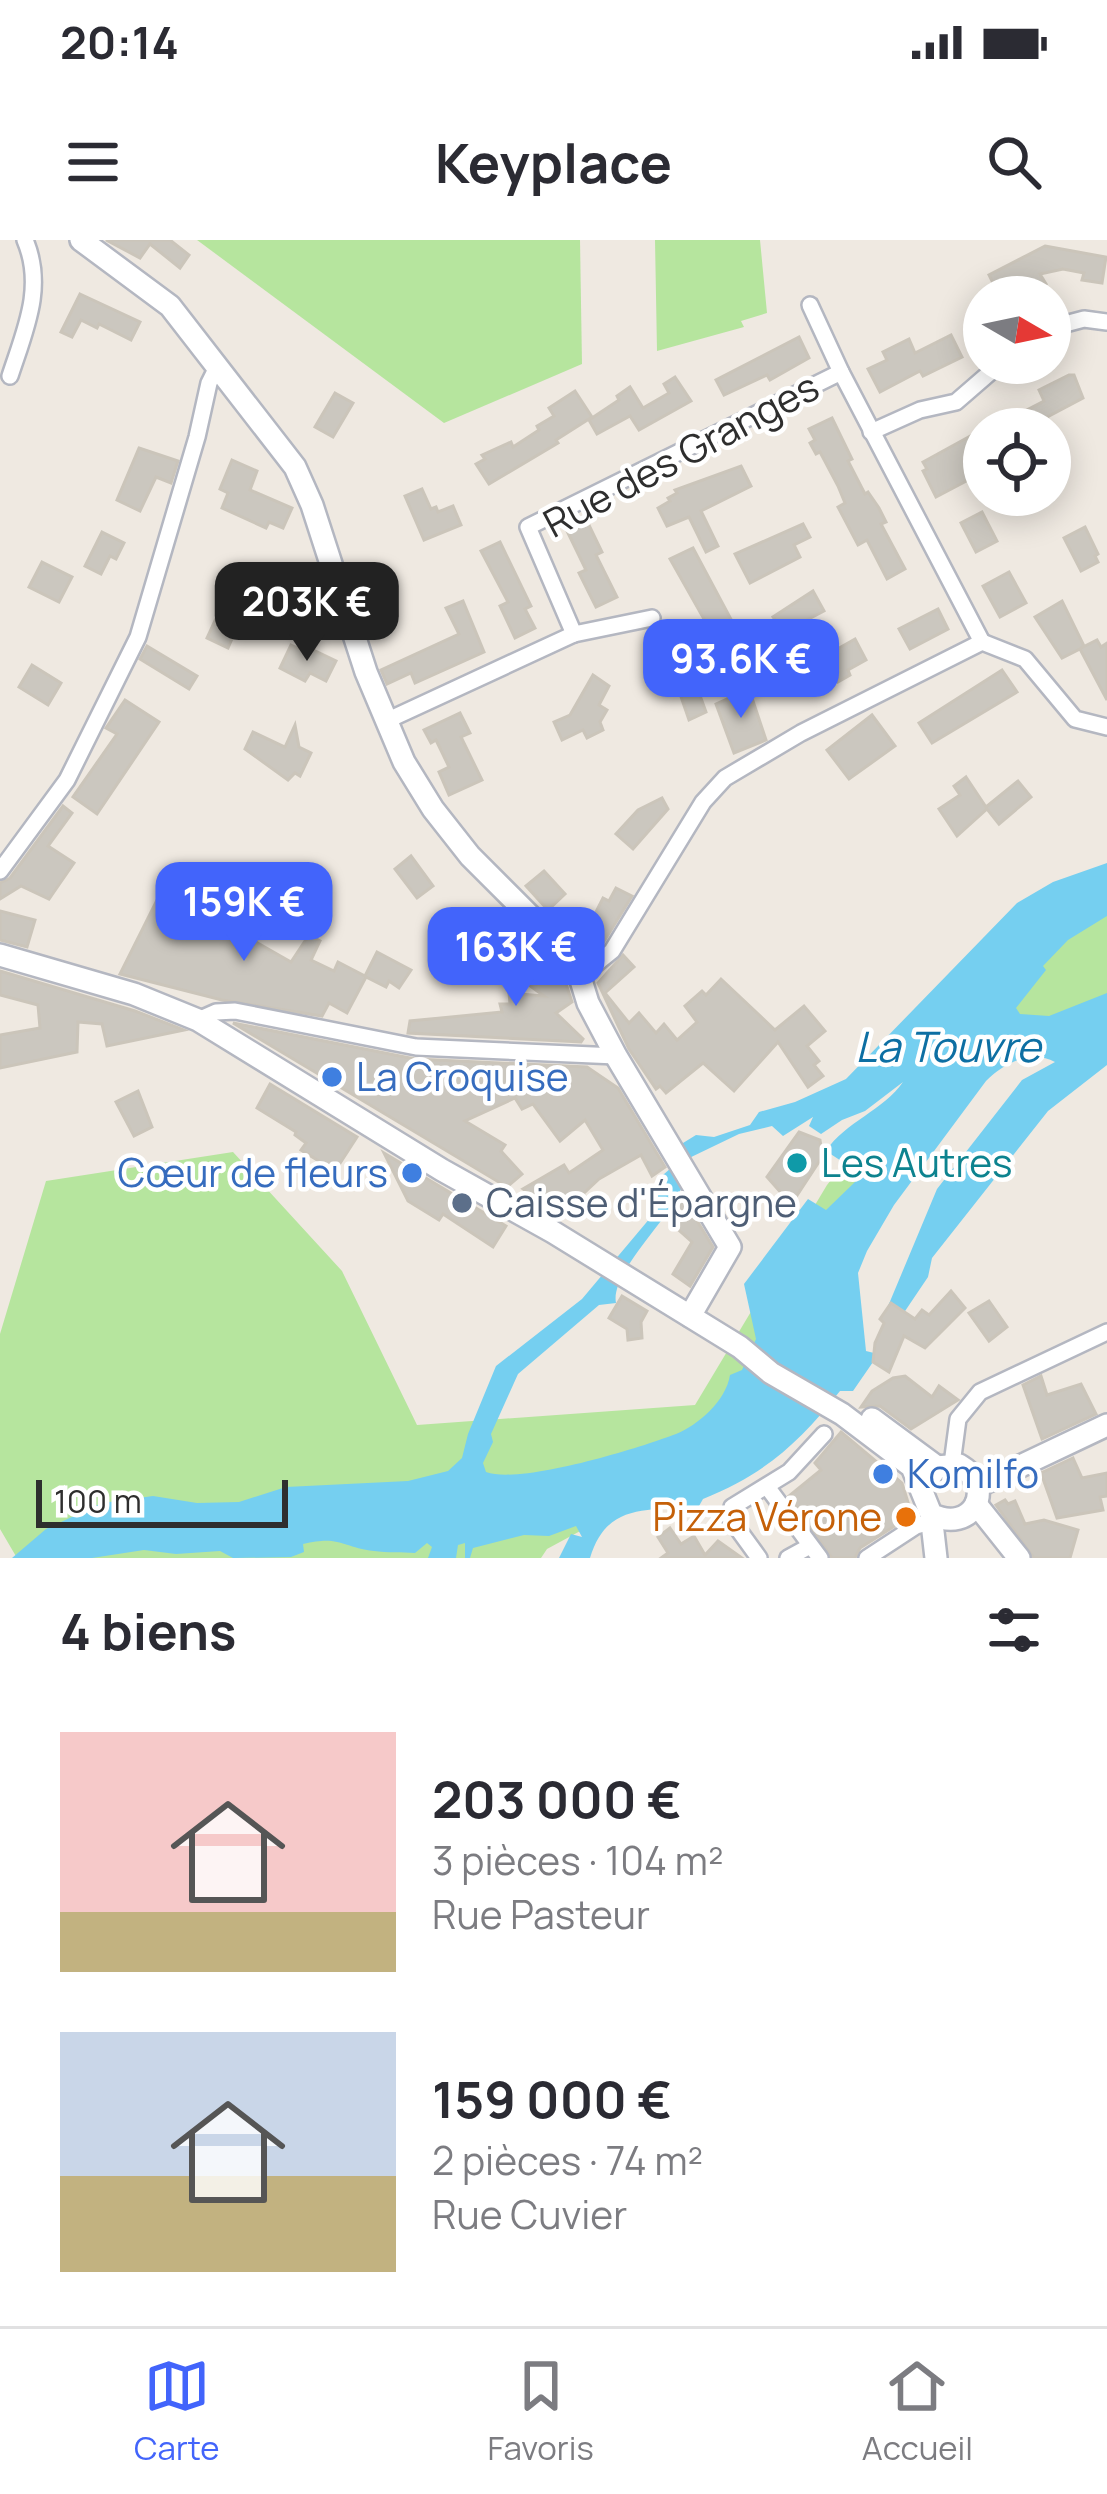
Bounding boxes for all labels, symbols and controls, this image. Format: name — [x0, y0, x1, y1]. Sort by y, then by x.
text: 20:14 — [60, 11, 179, 73]
text: Keyplace — [435, 125, 672, 199]
icon: menu — [60, 129, 126, 195]
icon: search — [981, 129, 1047, 195]
north arrow — [963, 276, 1071, 384]
map controls — [963, 276, 1071, 516]
street label: Rue des Granges — [533, 359, 828, 549]
button: locate — [963, 408, 1071, 516]
pin: 203K € — [209, 562, 405, 664]
text: 203K € — [242, 574, 372, 628]
pin: 93.6K € — [630, 619, 852, 721]
text: 93.6K € — [670, 631, 812, 685]
pin: 159K € — [146, 862, 342, 964]
text: 159K € — [182, 874, 306, 928]
pin: 163K € — [418, 907, 614, 1009]
text: 163K € — [455, 919, 577, 973]
water label: La Touvre — [855, 1017, 1043, 1075]
place label: La Croquise — [356, 1049, 569, 1103]
marker: La Croquise — [319, 1064, 345, 1090]
place label: Les Autres — [821, 1135, 1012, 1189]
place label: Cœur de fleurs — [118, 1145, 388, 1199]
marker: Les Autres — [784, 1150, 810, 1176]
marker: Cœur de fleurs — [399, 1160, 425, 1186]
place label: Caisse d'Épargne — [486, 1175, 797, 1229]
marker: Caisse d'Épargne — [449, 1190, 475, 1216]
place label: Komilfo — [907, 1446, 1039, 1500]
marker: Komilfo — [870, 1461, 896, 1487]
scale bar — [36, 1474, 288, 1527]
text: 100 m — [54, 1478, 142, 1523]
place label: Pizza Vérone — [653, 1489, 882, 1543]
marker: Pizza Vérone — [893, 1504, 919, 1530]
text: 4 biens — [60, 1596, 236, 1665]
icon: filters — [981, 1597, 1047, 1663]
text: 203 000 € — [432, 1764, 681, 1833]
icon: home — [156, 1780, 300, 1924]
text: 3 pièces · 104 m² — [432, 1833, 724, 1887]
text: Rue Pasteur — [432, 1887, 650, 1941]
text: 159 000 € — [432, 2064, 672, 2133]
icon: home — [156, 2080, 300, 2224]
text: 2 pièces · 74 m² — [432, 2133, 703, 2187]
text: Rue Cuvier — [432, 2187, 627, 2241]
tab: Carte — [134, 2353, 220, 2470]
tab: Favoris — [488, 2353, 594, 2470]
tab: Accueil — [862, 2353, 973, 2470]

